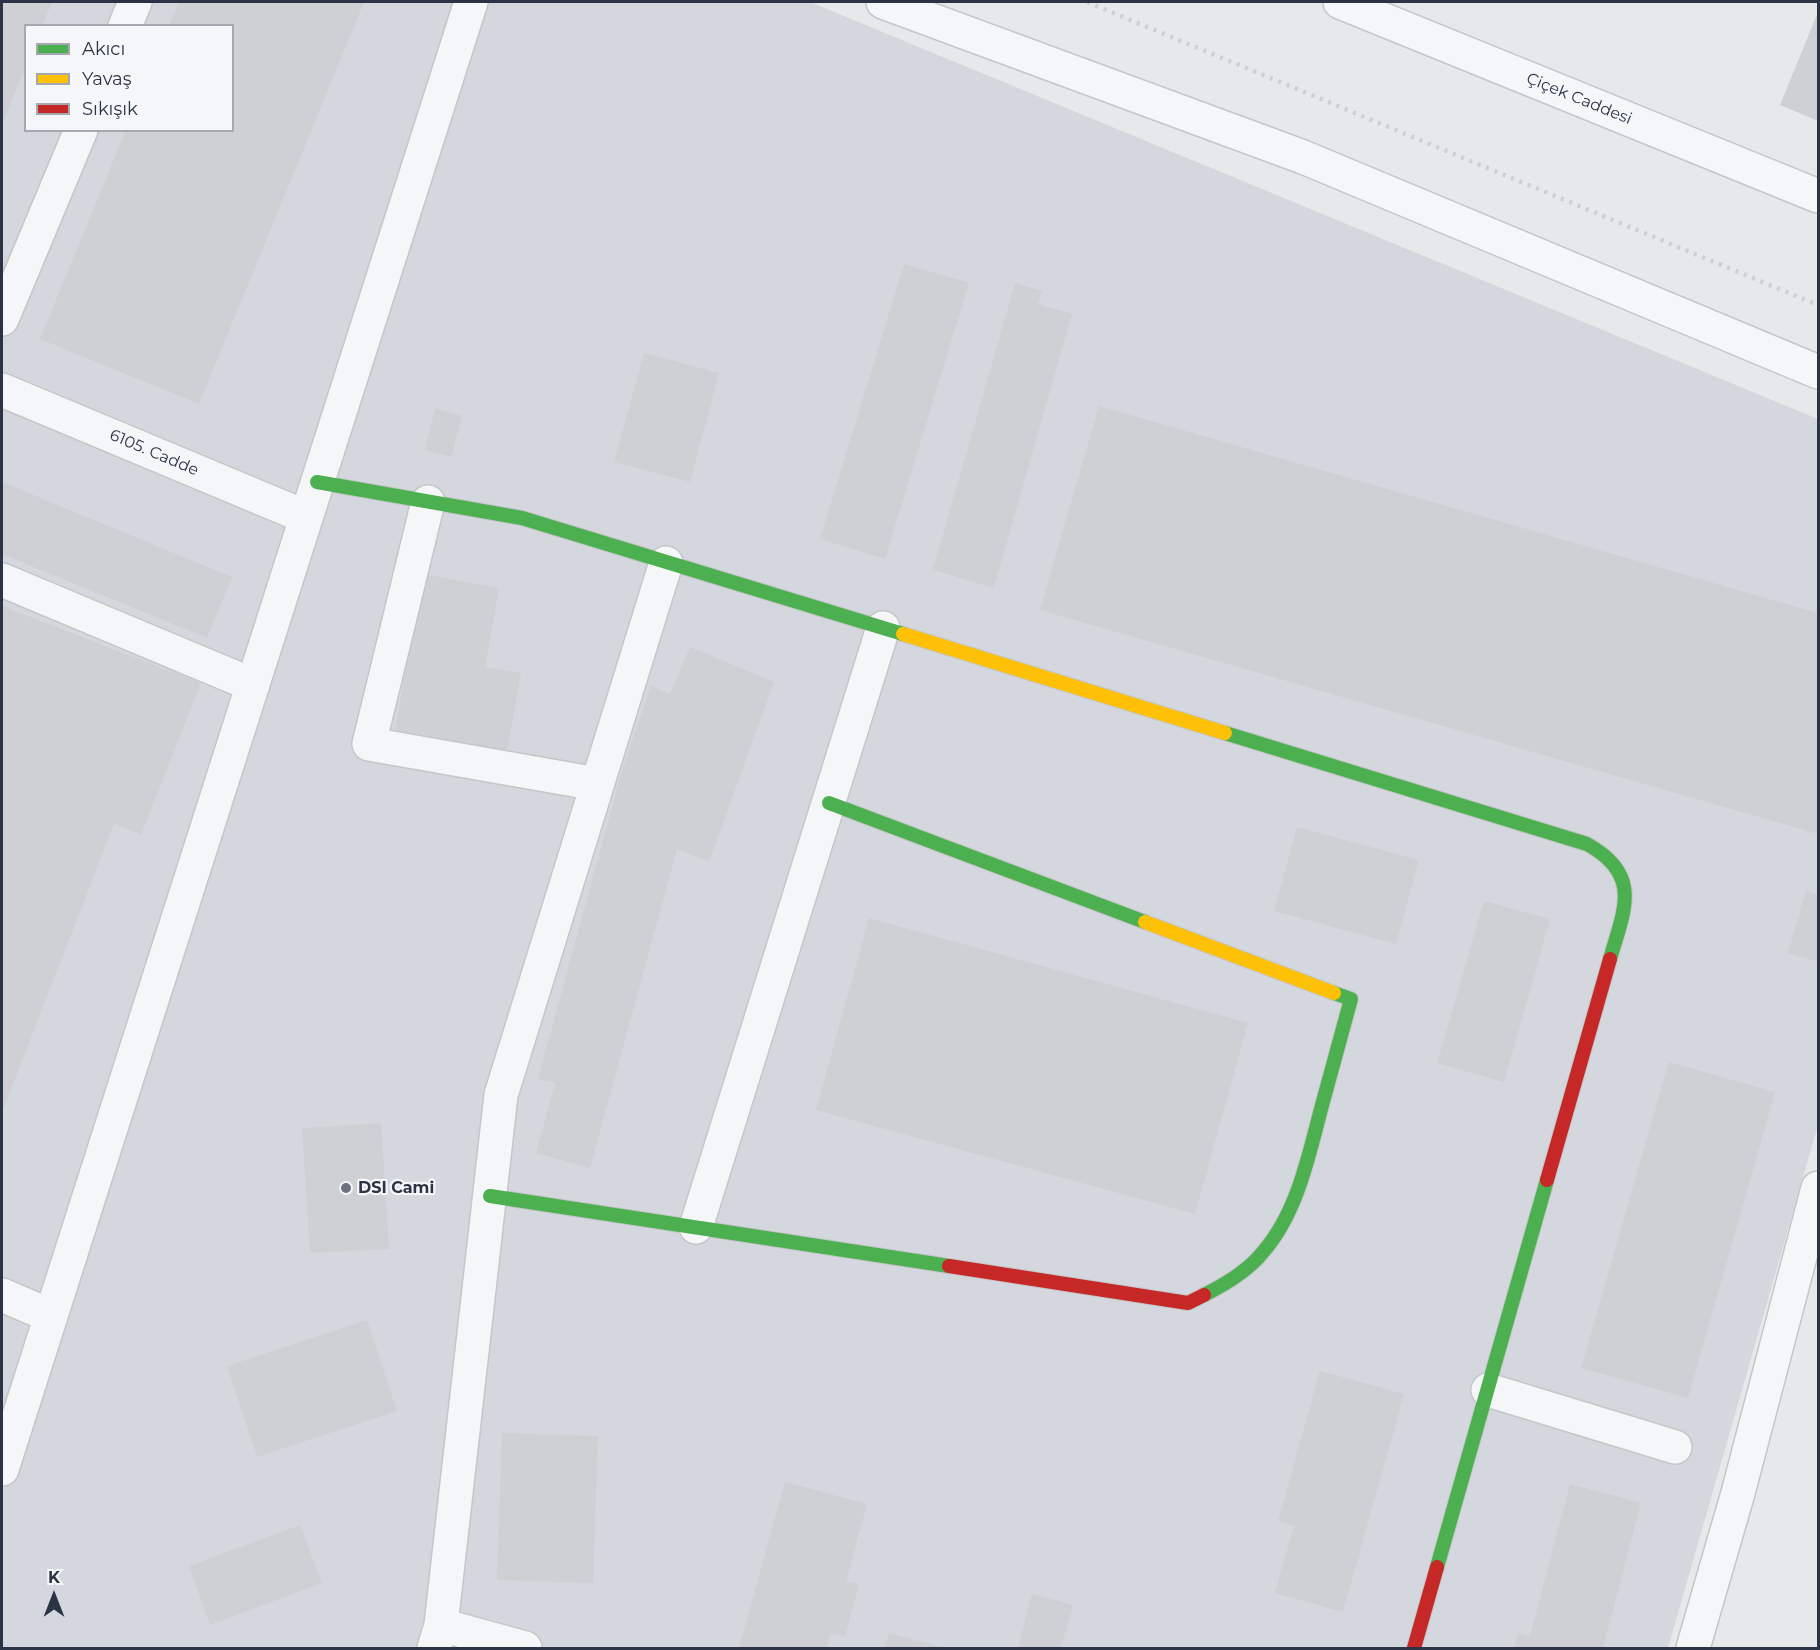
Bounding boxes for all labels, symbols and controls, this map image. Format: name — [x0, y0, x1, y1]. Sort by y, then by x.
legend — [24, 24, 234, 132]
text: Akıcı — [82, 38, 125, 60]
text: Yavaş — [82, 68, 132, 90]
street label: Çiçek Caddesi — [1523, 69, 1635, 129]
text: Sıkışık — [82, 98, 138, 120]
street label: 6105. Cadde — [107, 426, 201, 480]
place label: DSI Cami — [358, 1178, 434, 1198]
marker: DSI Cami — [339, 1181, 353, 1195]
north arrow — [24, 1566, 84, 1626]
text: K — [48, 1568, 60, 1587]

